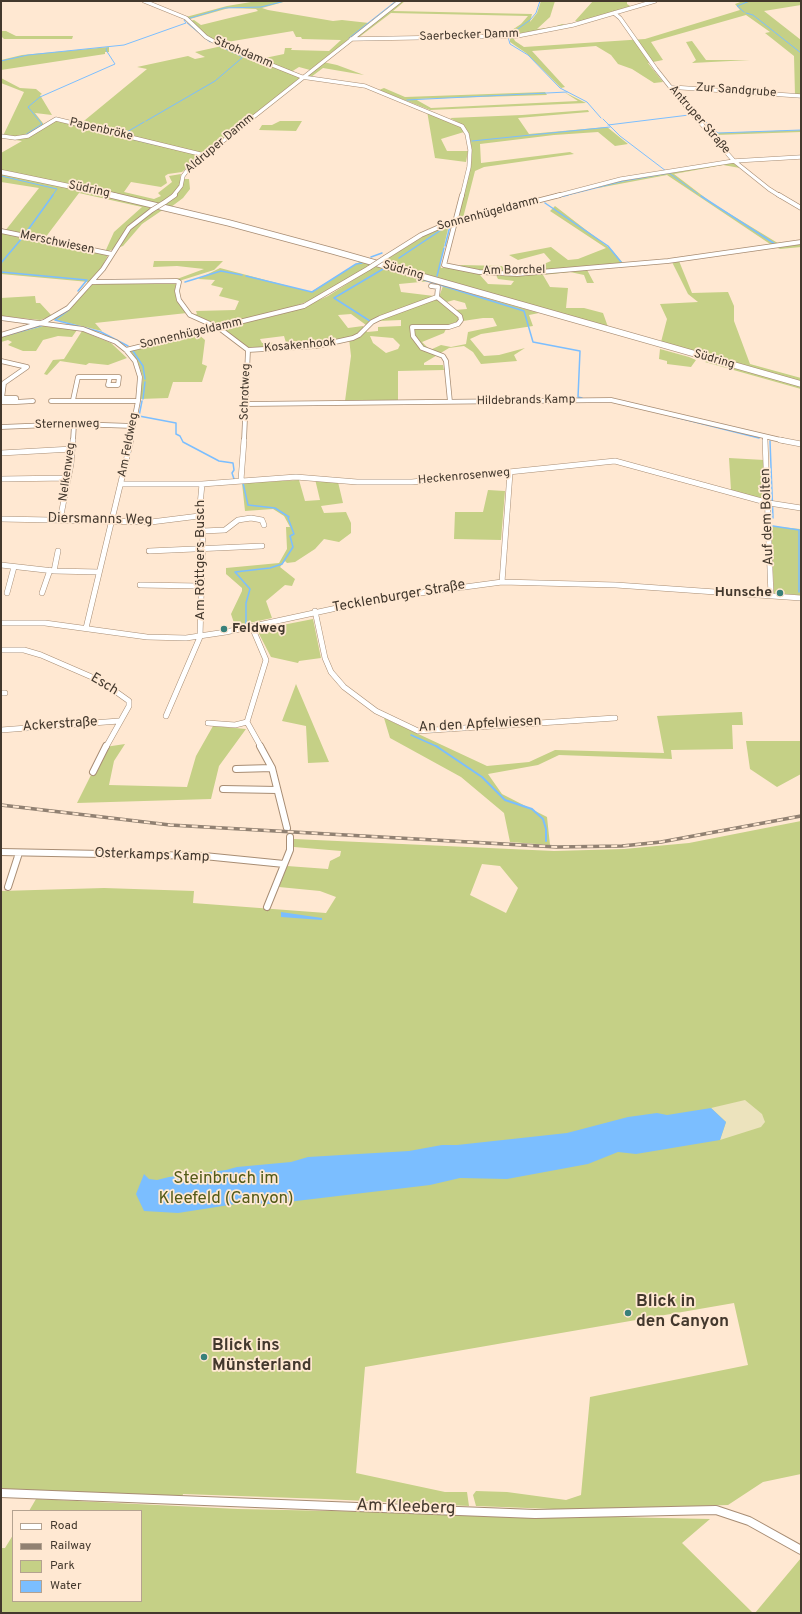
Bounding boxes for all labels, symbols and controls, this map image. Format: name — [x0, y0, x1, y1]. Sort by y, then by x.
street label: Saerbecker Damm — [419, 27, 519, 45]
street label: Strohdamm — [211, 34, 275, 72]
street label: Zur Sandgrube — [695, 81, 777, 101]
street label: Antruper Straße — [665, 83, 733, 157]
street label: Aldruper Damm — [183, 111, 257, 177]
street label: Papenbröke — [68, 116, 134, 144]
street label: Südring — [67, 179, 111, 201]
street label: Sonnenhügeldamm — [436, 194, 540, 234]
street label: Merschwiesen — [18, 228, 96, 258]
street label: Südring — [381, 258, 425, 284]
street label: Am Borchel — [483, 263, 545, 279]
street label: Sonnenhügeldamm — [139, 315, 243, 353]
street label: Kosakenhook — [263, 336, 337, 356]
street label: Südring — [692, 347, 736, 373]
street label: Schrotweg — [238, 363, 254, 421]
street label: Hildebrands Kamp — [476, 393, 576, 409]
street label: Am Feldweg — [116, 412, 142, 478]
street label: Sternenweg — [35, 417, 99, 433]
street label: Nelkenweg — [57, 442, 79, 502]
street label: Heckenrosenweg — [417, 466, 511, 488]
street label: Auf dem Bolten — [758, 468, 778, 566]
street label: Am Röttgers Busch — [193, 500, 209, 620]
street label: Diersmanns Weg — [47, 511, 153, 529]
street label: Tecklenburger Straße — [331, 577, 467, 617]
place label: Hunsche — [715, 585, 772, 601]
marker: Hunsche — [775, 588, 785, 598]
place label: Feldweg — [232, 621, 285, 637]
marker: Feldweg — [219, 624, 229, 634]
street label: Esch — [87, 670, 121, 700]
street label: An den Apfelwiesen — [418, 713, 542, 737]
street label: Ackerstraße — [22, 714, 98, 736]
street label: Osterkamps Kamp — [94, 846, 210, 866]
park label: Steinbruch im Kleefeld (Canyon) — [158, 1170, 294, 1210]
place label: Blick in den Canyon — [636, 1293, 729, 1333]
marker: Blick in den Canyon — [623, 1308, 633, 1318]
place label: Blick ins Münsterland — [212, 1337, 312, 1377]
marker: Blick ins Münsterland — [199, 1352, 209, 1362]
street label: Am Kleeberg — [356, 1496, 456, 1520]
legend — [12, 1510, 142, 1602]
text: Road — [50, 1518, 78, 1534]
text: Railway — [50, 1538, 91, 1554]
text: Park — [50, 1558, 75, 1574]
text: Water — [50, 1578, 82, 1594]

